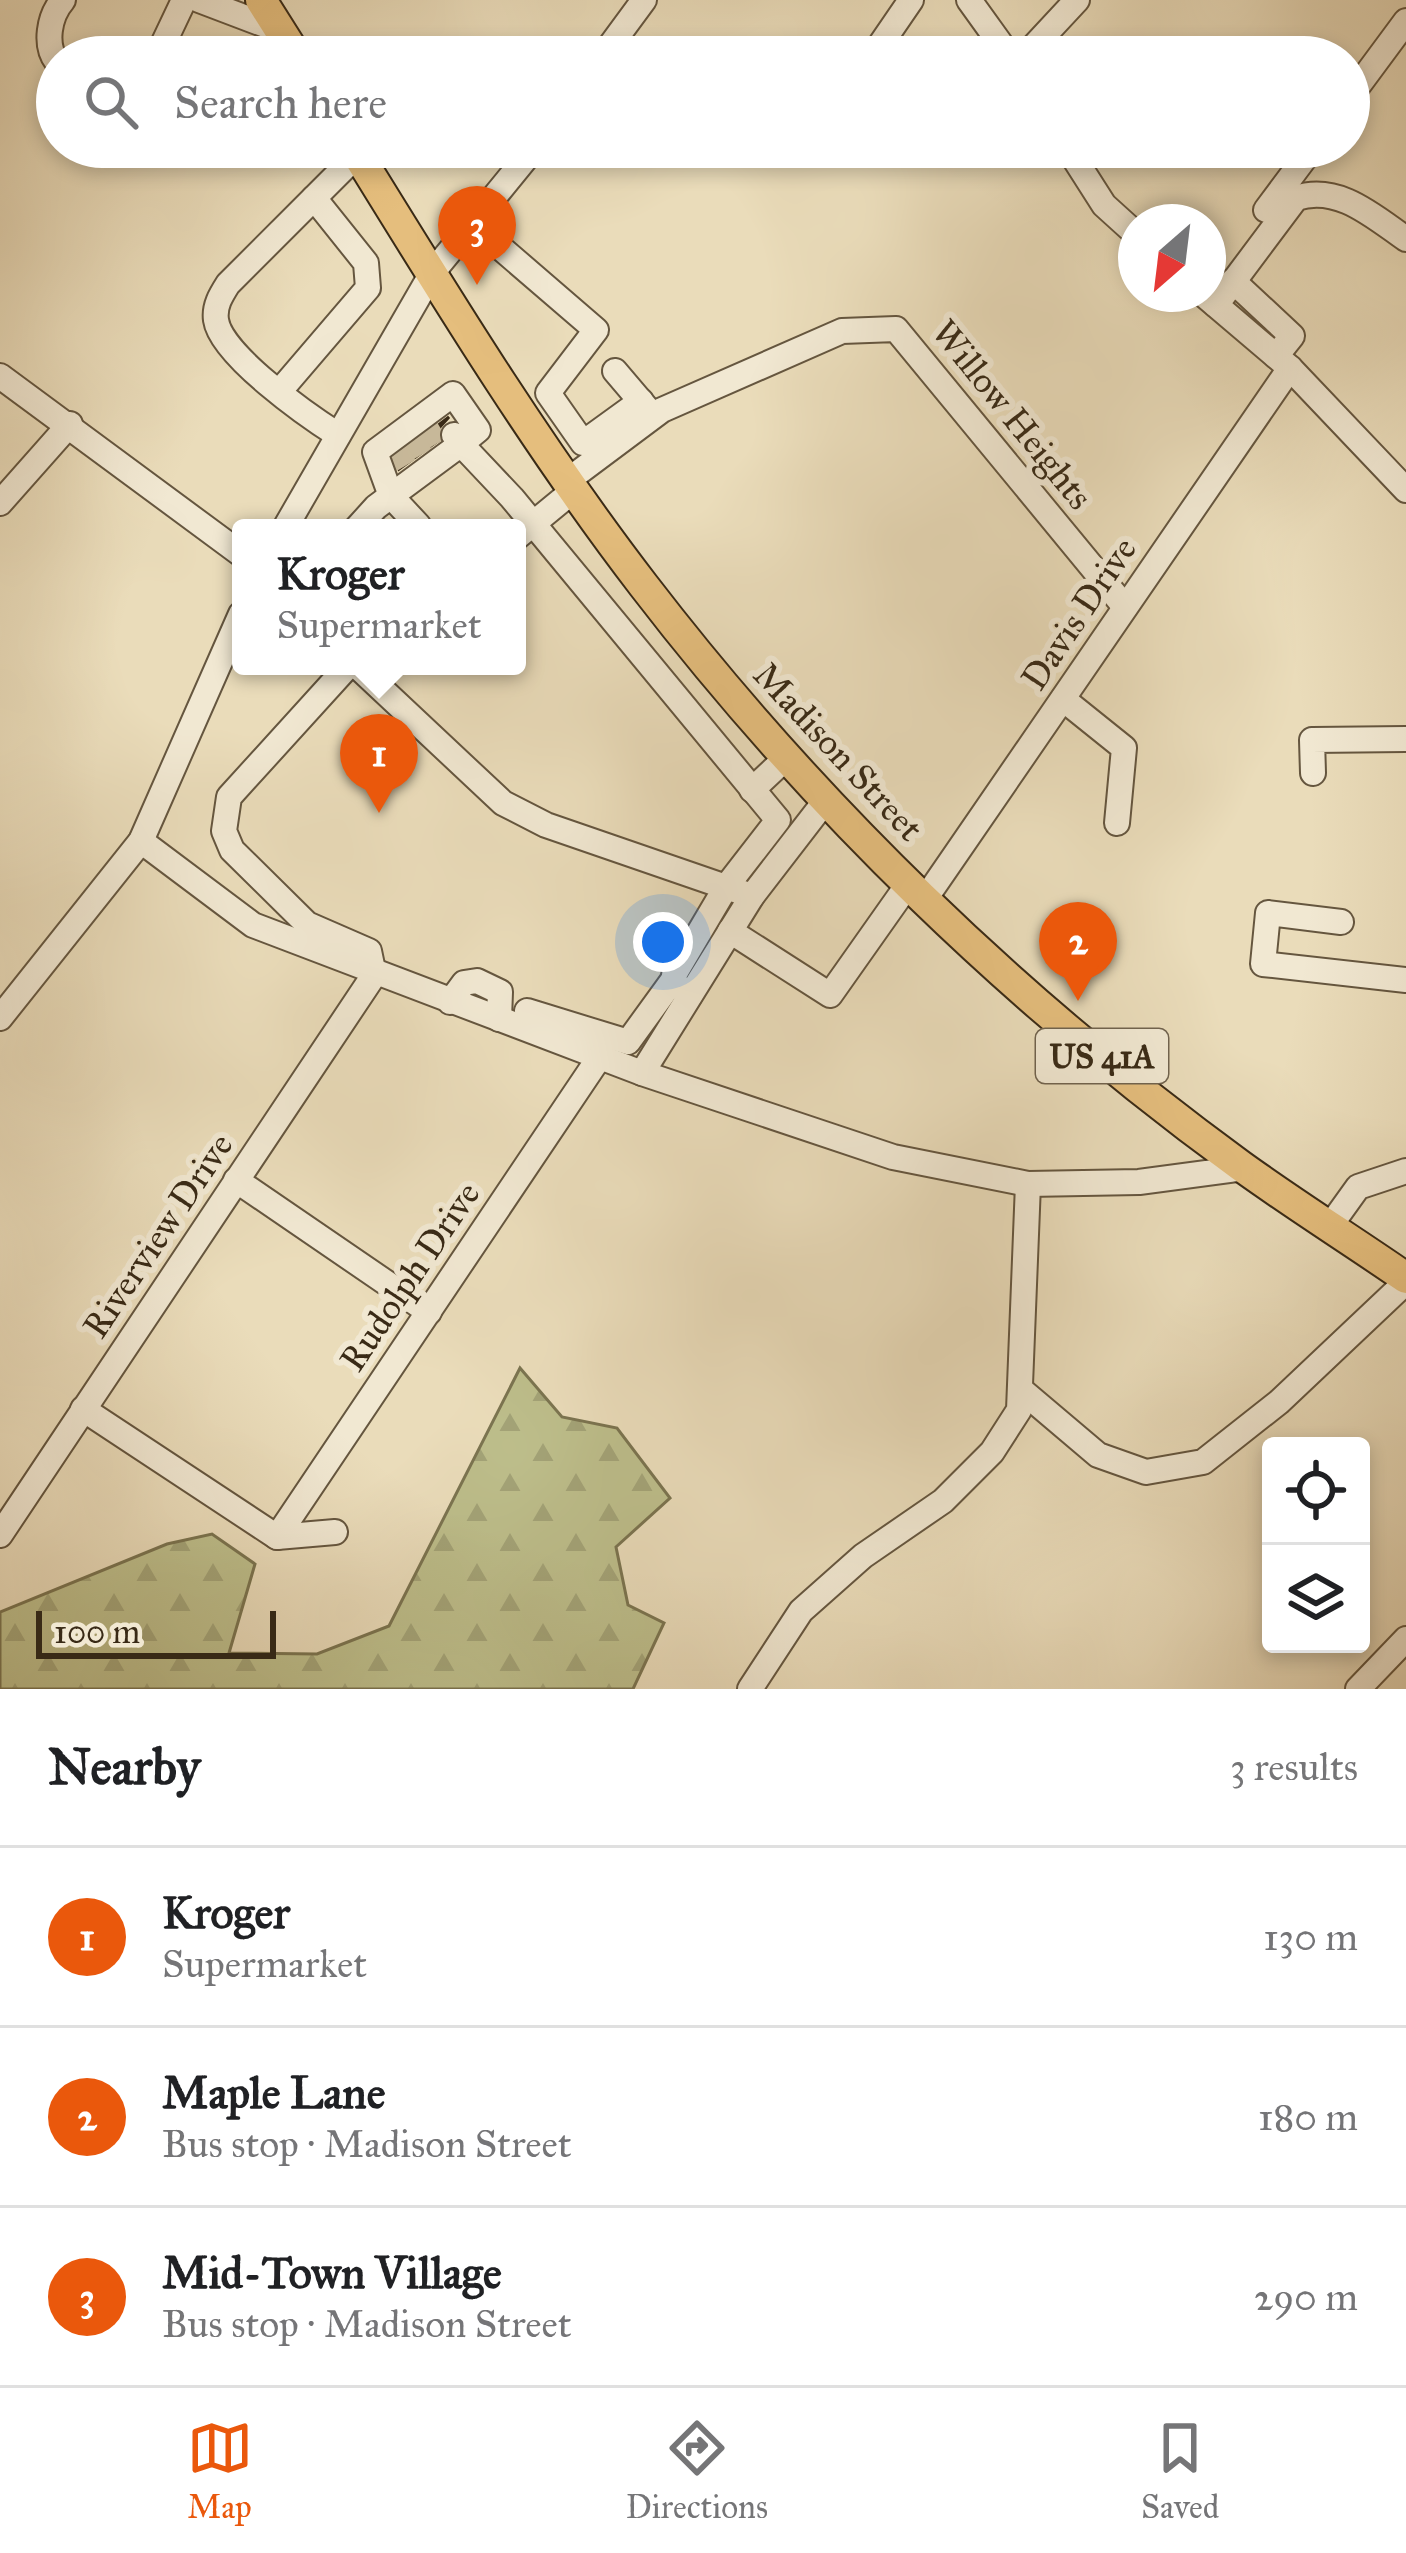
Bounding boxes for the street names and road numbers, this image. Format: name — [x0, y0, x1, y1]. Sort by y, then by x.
street label: Willow Heights — [922, 311, 1102, 518]
street label: Davis Drive — [1012, 529, 1146, 698]
street label: Madison Street — [744, 653, 932, 850]
road number: US 41A — [1036, 1029, 1168, 1083]
street label: Riverview Drive — [73, 1125, 242, 1346]
street label: Rudolph Drive — [330, 1173, 489, 1380]

